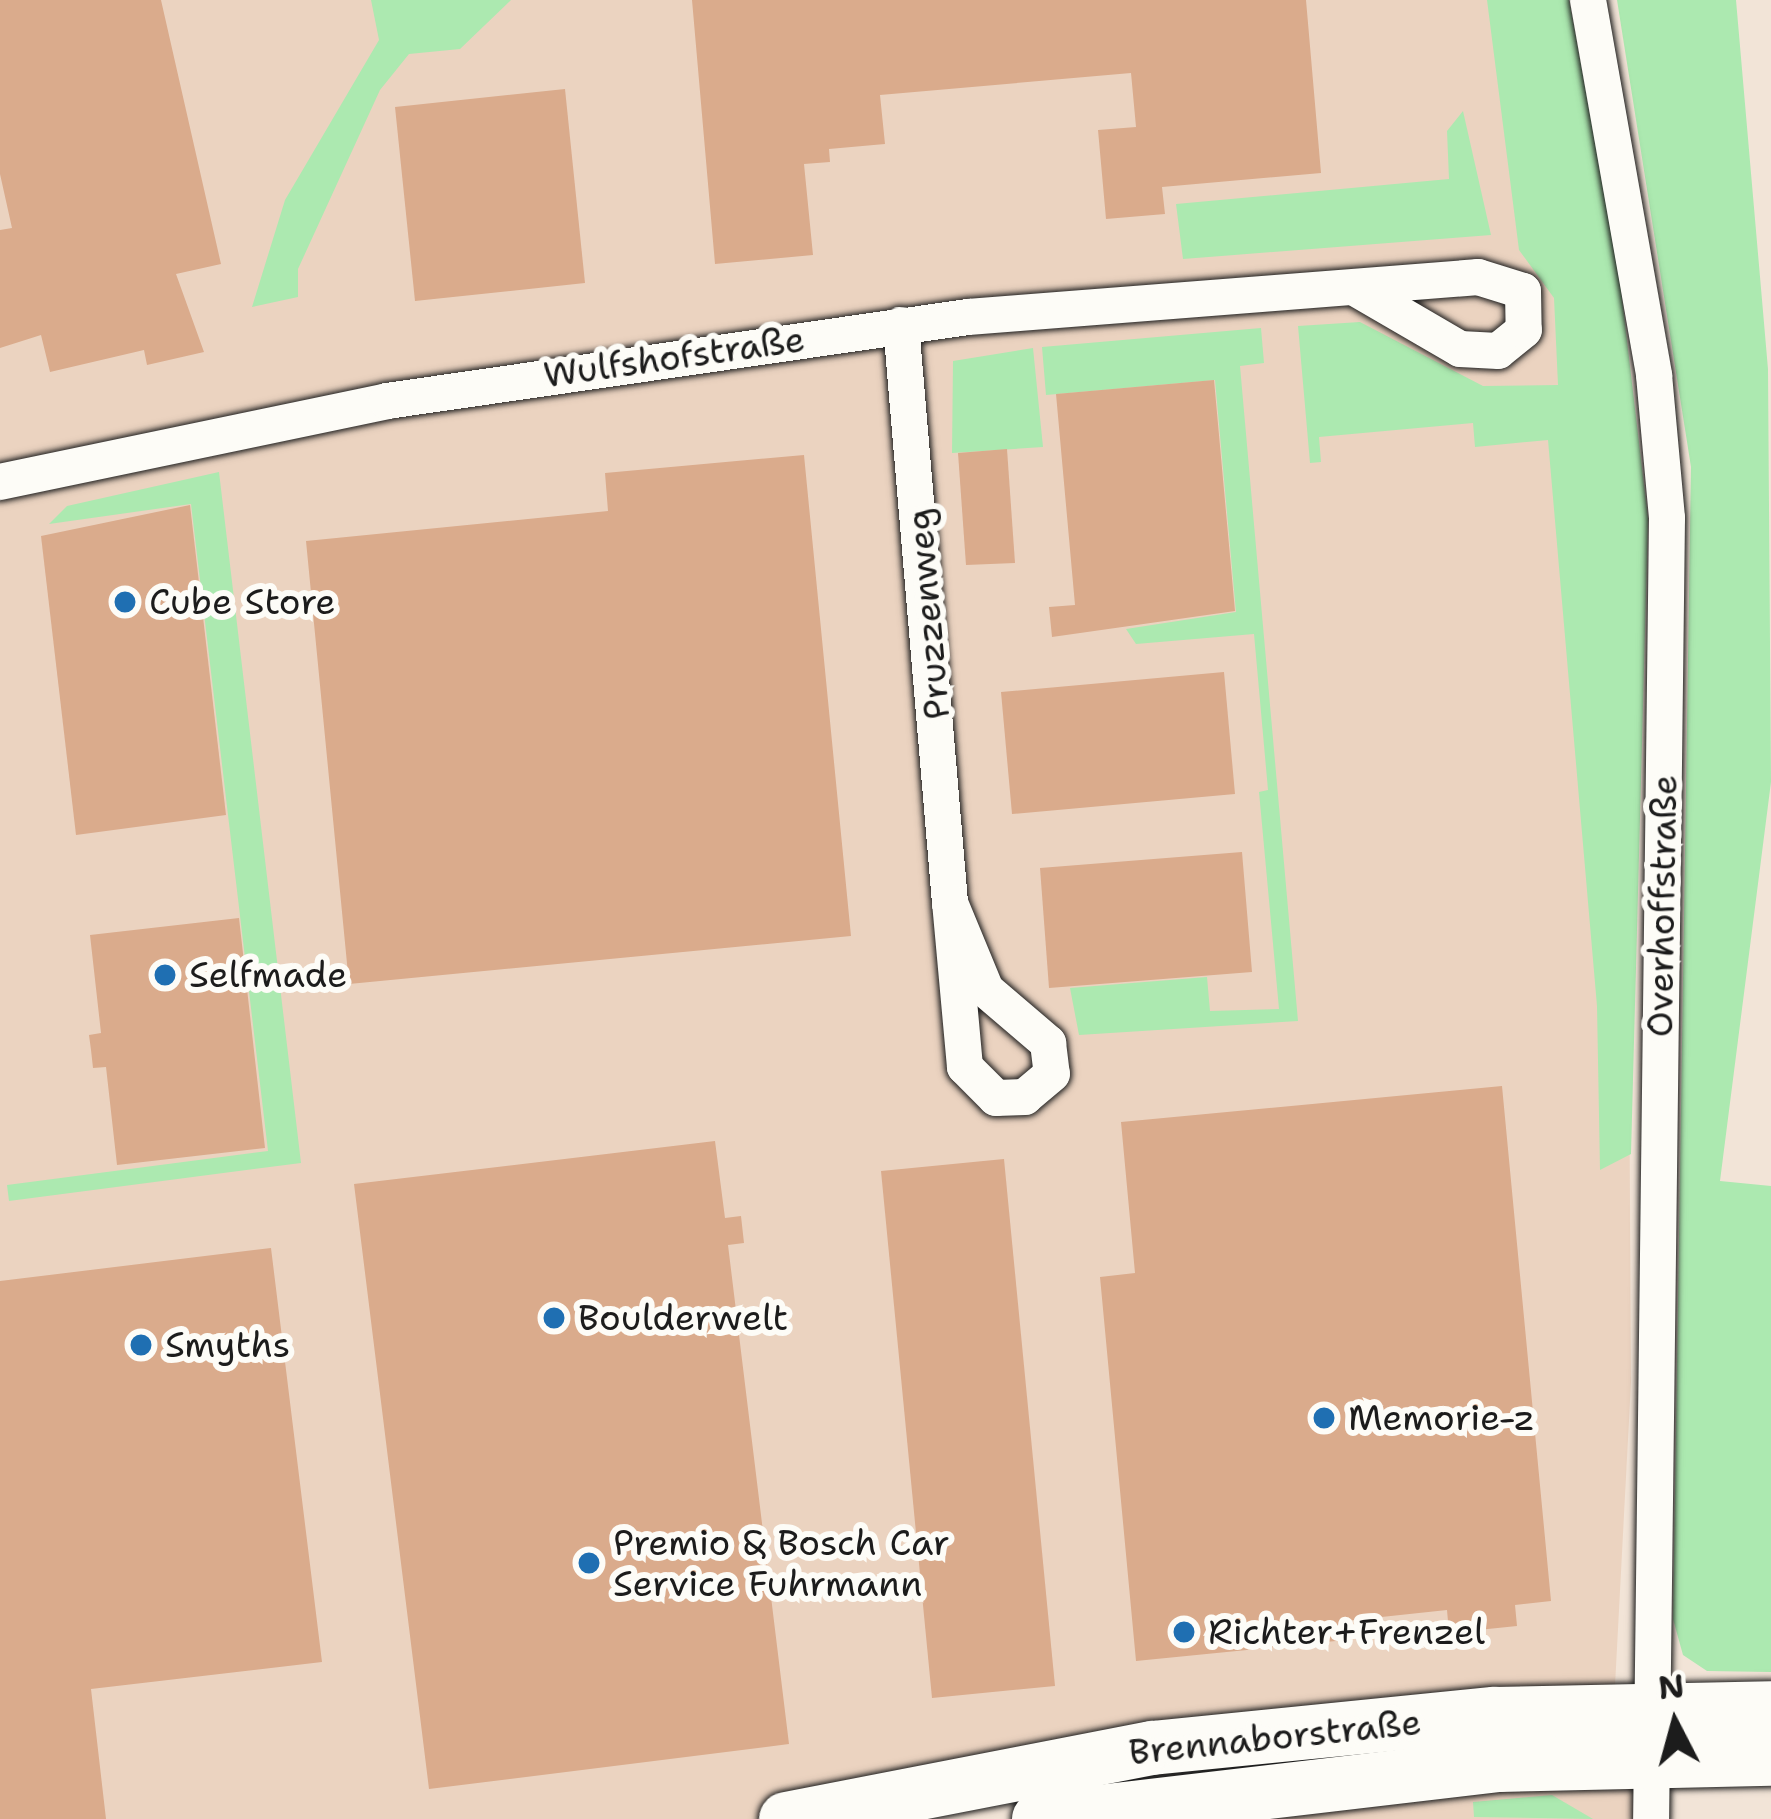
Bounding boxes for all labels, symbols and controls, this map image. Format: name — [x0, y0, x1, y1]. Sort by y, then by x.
street label: Wulfshofstraße — [541, 317, 807, 397]
street label: Pruzzenweg — [897, 507, 959, 721]
place label: Cube Store — [149, 580, 336, 624]
marker: Cube Store — [112, 589, 138, 615]
street label: Overhoffstraße — [1638, 774, 1686, 1038]
place label: Selfmade — [189, 953, 347, 997]
marker: Selfmade — [152, 962, 178, 988]
place label: Boulderwelt — [578, 1296, 788, 1340]
marker: Boulderwelt — [541, 1305, 567, 1331]
place label: Smyths — [165, 1323, 290, 1367]
marker: Smyths — [128, 1332, 154, 1358]
place label: Memorie-z — [1348, 1396, 1535, 1440]
marker: Memorie-z — [1311, 1405, 1337, 1431]
place label: Premio & Bosch Car Service Fuhrmann — [613, 1520, 950, 1605]
marker: Premio & Bosch Car Service Fuhrmann — [576, 1550, 602, 1576]
place label: Richter+Frenzel — [1208, 1610, 1485, 1654]
marker: Richter+Frenzel — [1171, 1619, 1197, 1645]
north arrow — [1615, 1663, 1735, 1783]
text: N — [1656, 1663, 1687, 1710]
street label: Brennaborstraße — [1127, 1700, 1423, 1774]

